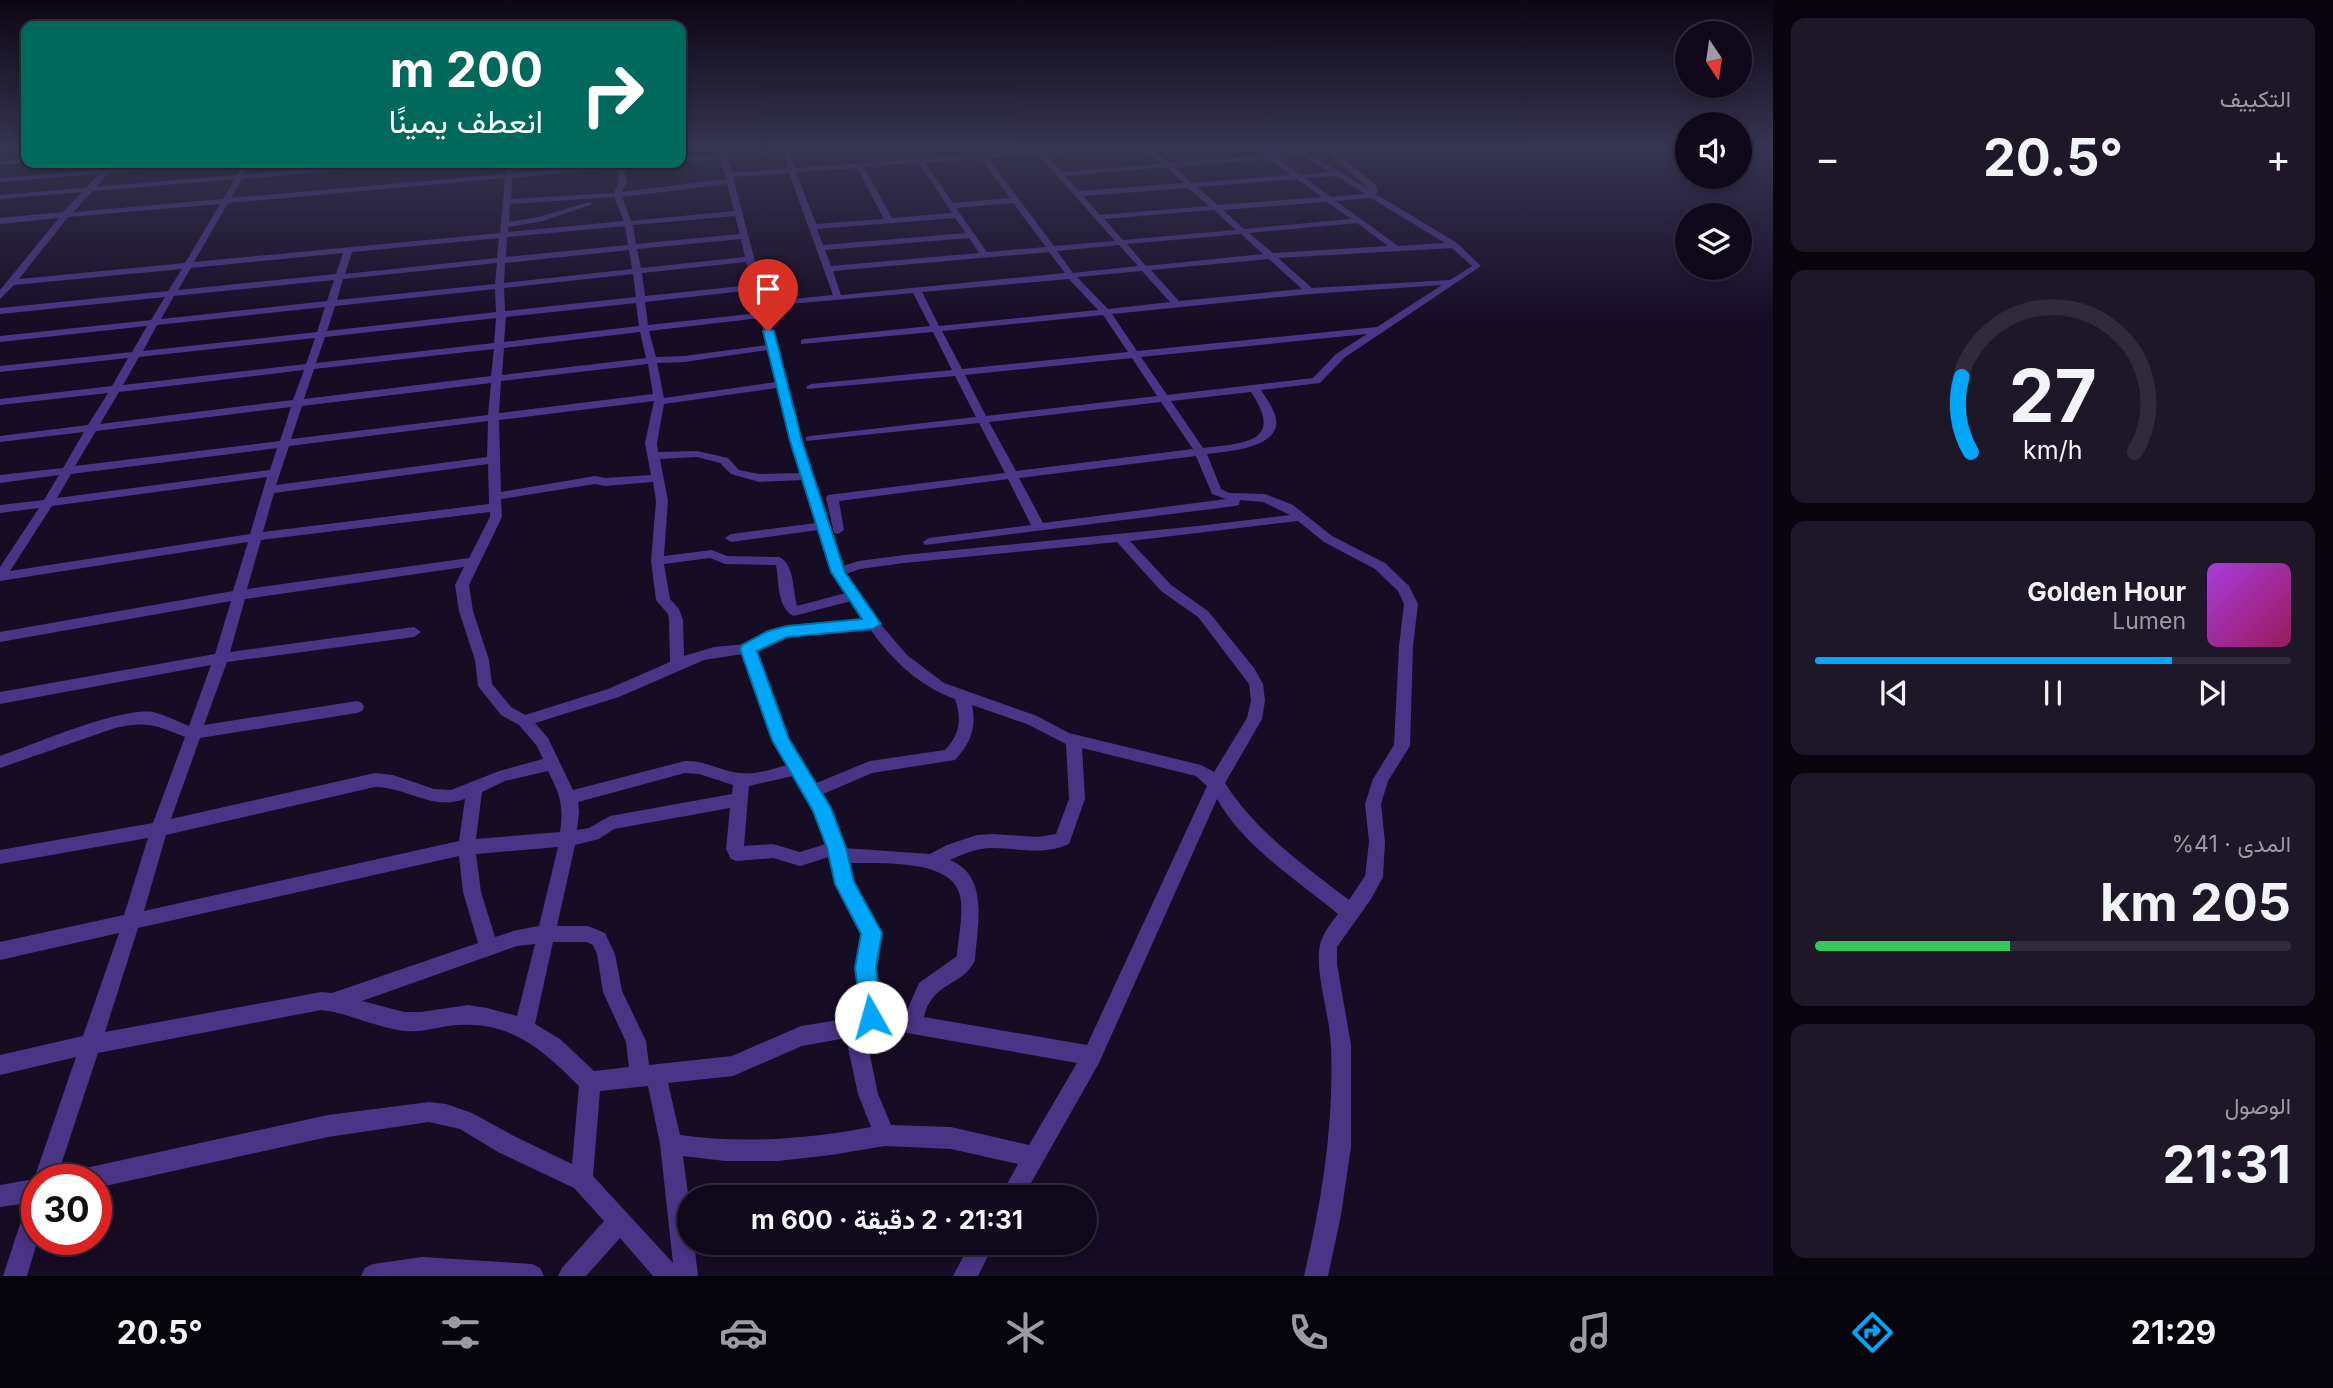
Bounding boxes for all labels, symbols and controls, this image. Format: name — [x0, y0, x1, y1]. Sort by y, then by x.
north arrow — [1675, 21, 1752, 98]
map controls — [1675, 21, 1752, 280]
text: 200 m — [390, 40, 543, 99]
icon: right — [567, 49, 658, 140]
text: التكييف — [2220, 85, 2291, 113]
text: انعطف يمينًا — [389, 102, 543, 141]
button: sound — [1675, 112, 1752, 189]
text: 20.5° — [1983, 126, 2123, 189]
text: − — [1815, 135, 1840, 181]
text: + — [2266, 135, 2291, 181]
button: layers — [1675, 203, 1752, 280]
pin — [738, 259, 798, 331]
icon: arrive — [749, 270, 787, 308]
text: 27 — [2009, 352, 2097, 441]
text: km/h — [2023, 435, 2083, 465]
text: Golden Hour — [2027, 576, 2186, 607]
text: Lumen — [2112, 607, 2186, 635]
icon: previous — [1875, 674, 1913, 712]
icon: pause — [2034, 674, 2072, 712]
icon: next — [2193, 674, 2231, 712]
text: المدى · 41% — [2171, 830, 2291, 858]
text: 205 km — [2100, 871, 2291, 934]
position arrow — [834, 980, 908, 1054]
text: الوصول — [2225, 1092, 2291, 1120]
text: 21:31 — [2162, 1133, 2291, 1196]
speed limit sign: 30 — [21, 1164, 112, 1255]
text: 21:31 · 2 دقيقة · 600 m — [751, 1204, 1023, 1235]
icon: filters — [436, 1308, 485, 1357]
icon: car — [719, 1308, 768, 1357]
icon: climate — [1001, 1308, 1050, 1357]
icon: phone — [1284, 1308, 1333, 1357]
icon: music — [1566, 1308, 1615, 1357]
icon: directions — [1848, 1308, 1897, 1357]
text: 20.5° — [117, 1313, 203, 1352]
text: 21:29 — [2131, 1313, 2216, 1352]

